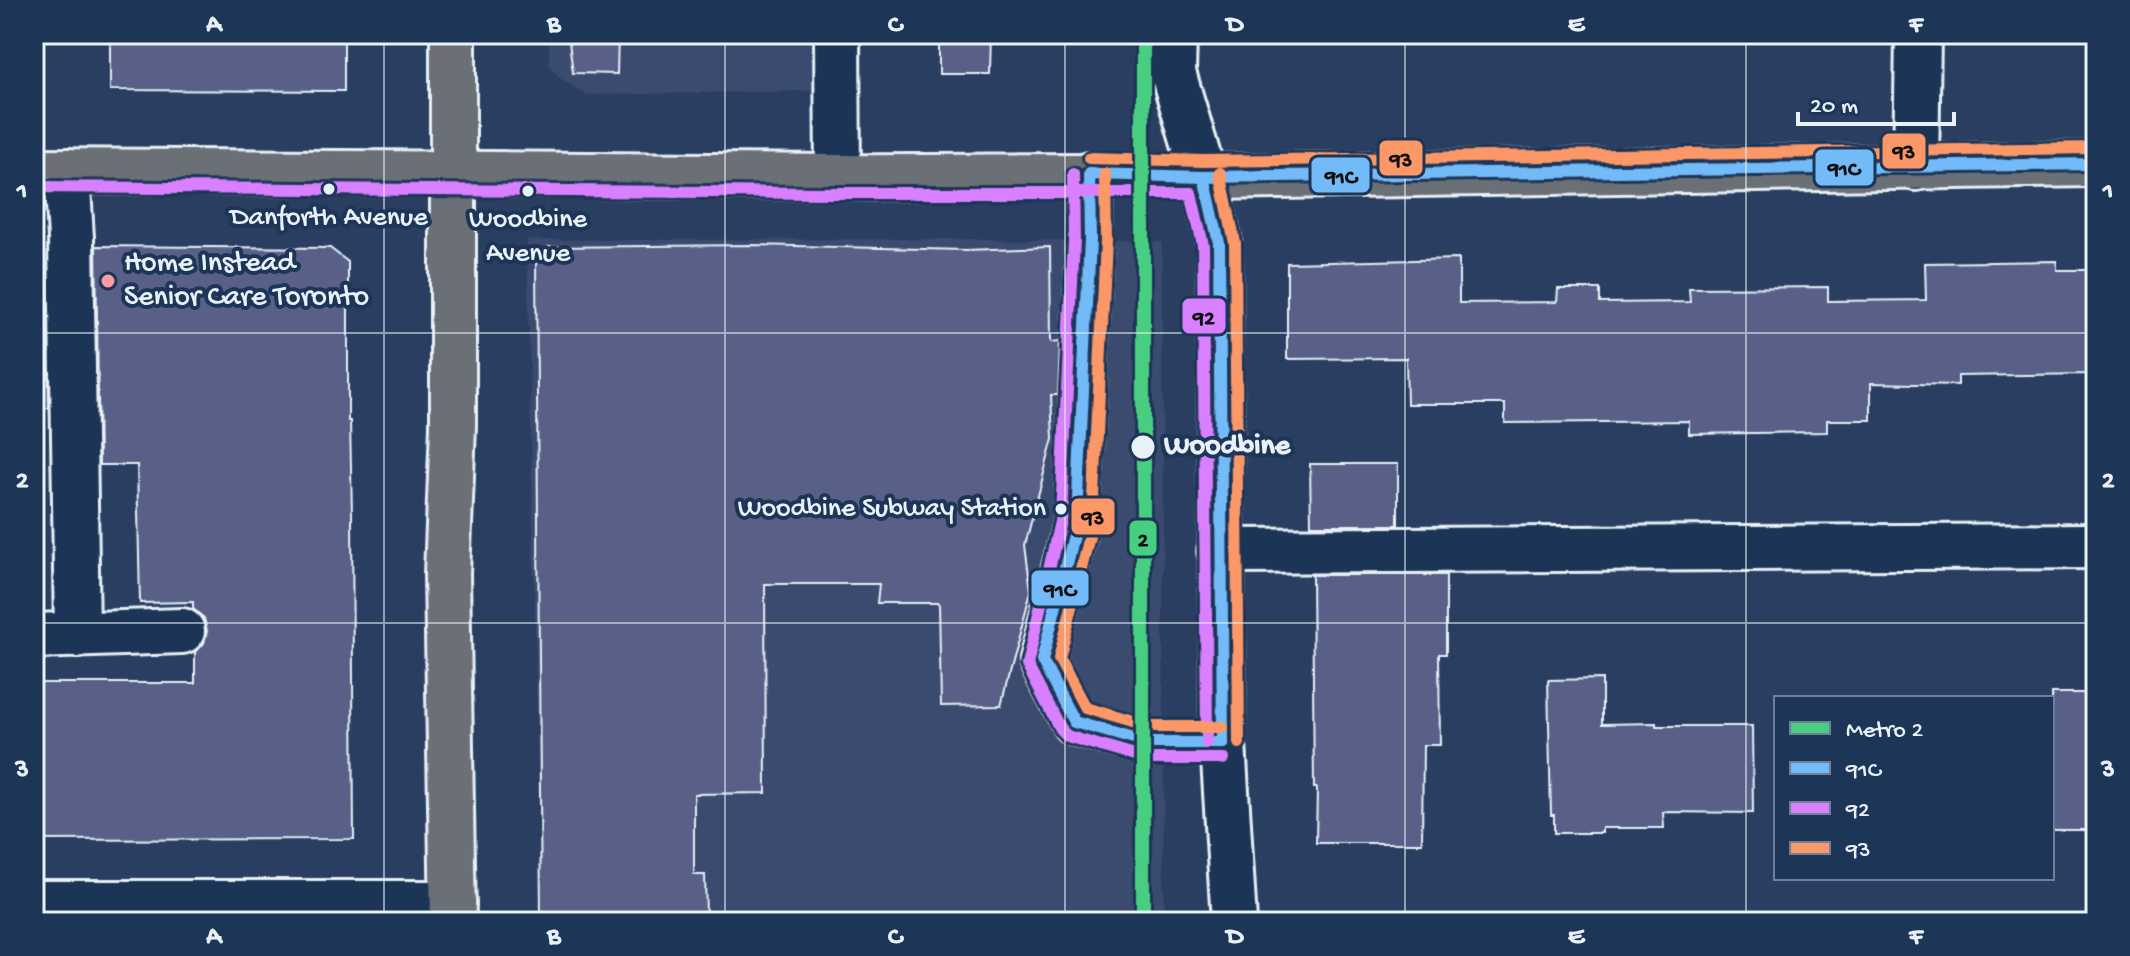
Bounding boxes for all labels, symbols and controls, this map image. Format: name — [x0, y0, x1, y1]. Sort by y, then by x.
text: A — [205, 11, 223, 42]
text: B — [546, 11, 562, 42]
text: C — [888, 11, 905, 42]
text: D — [1225, 11, 1245, 42]
text: E — [1568, 11, 1586, 42]
text: F — [1908, 11, 1924, 42]
scale bar — [1798, 76, 1954, 126]
text: 20 m — [1810, 93, 1858, 122]
line badge: 93 — [1881, 132, 1927, 170]
line badge: 93 — [1378, 139, 1424, 177]
text: 93 — [1892, 141, 1915, 167]
line badge: 91C — [1814, 148, 1875, 187]
text: 93 — [1389, 149, 1412, 175]
line badge: 91C — [1310, 156, 1371, 194]
text: 91C — [1827, 158, 1862, 184]
text: 91C — [1324, 166, 1359, 192]
text: 1 — [16, 178, 27, 209]
text: 1 — [2102, 178, 2113, 209]
marker: Danforth Avenue — [321, 181, 337, 197]
marker: Woodbine Avenue — [520, 183, 536, 199]
place label: Danforth Avenue — [228, 202, 428, 235]
place label: Woodbine Avenue — [469, 204, 587, 271]
place label: Home Instead Senior Care Toronto — [124, 247, 369, 316]
marker: Home Instead Senior Care Toronto — [99, 272, 117, 290]
line badge: 92 — [1181, 297, 1227, 335]
text: 92 — [1192, 307, 1215, 333]
place label: Woodbine — [1163, 430, 1292, 465]
marker: Woodbine — [1129, 433, 1157, 461]
text: 2 — [16, 467, 29, 498]
text: 2 — [2102, 467, 2115, 498]
place label: Woodbine Subway Station — [738, 493, 1047, 526]
line badge: 93 — [1070, 497, 1116, 536]
marker: Woodbine Subway Station — [1053, 501, 1069, 517]
text: 93 — [1081, 507, 1104, 533]
line badge: 2 — [1128, 519, 1158, 557]
text: 2 — [1138, 529, 1149, 555]
line badge: 91C — [1030, 569, 1090, 607]
text: 91C — [1043, 579, 1078, 605]
legend — [1774, 696, 2054, 880]
text: Metro 2 — [1846, 717, 1923, 746]
text: 3 — [14, 756, 29, 787]
text: 3 — [2100, 756, 2115, 787]
text: 91C — [1845, 757, 1883, 786]
text: 92 — [1845, 797, 1870, 826]
text: 93 — [1845, 837, 1870, 866]
text: A — [205, 923, 223, 954]
text: B — [546, 923, 562, 954]
text: C — [888, 923, 905, 954]
text: D — [1225, 923, 1245, 954]
text: E — [1568, 923, 1586, 954]
text: F — [1908, 923, 1924, 954]

